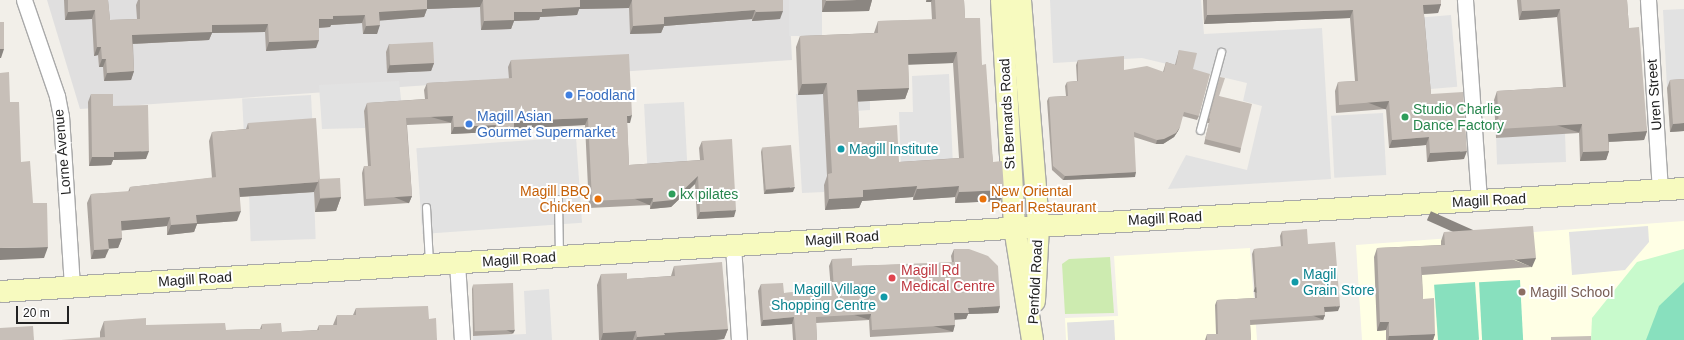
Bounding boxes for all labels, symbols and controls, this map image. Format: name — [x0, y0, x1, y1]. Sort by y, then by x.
street label: St Bernards Road — [996, 58, 1018, 170]
street label: Uren Street — [1643, 59, 1665, 131]
place label: Foodland — [577, 87, 635, 103]
marker: Foodland — [564, 90, 574, 100]
place label: Studio Charlie Dance Factory — [1413, 101, 1504, 134]
street label: Lorne Avenue — [50, 108, 74, 196]
place label: Magill Asian Gourmet Supermarket — [477, 108, 615, 140]
marker: Studio Charlie Dance Factory — [1400, 112, 1410, 122]
marker: Magill Asian Gourmet Supermarket — [464, 119, 474, 129]
place label: Magill Institute — [849, 141, 938, 157]
marker: Magill Institute — [836, 144, 846, 154]
place label: Magill BBQ Chicken — [520, 183, 590, 216]
place label: New Oriental Pearl Restaurant — [991, 183, 1096, 216]
place label: kx pilates — [680, 186, 738, 202]
marker: kx pilates — [667, 189, 677, 199]
street label: Magill Road — [1452, 190, 1526, 210]
marker: Magill BBQ Chicken — [593, 194, 603, 204]
marker: New Oriental Pearl Restaurant — [978, 194, 988, 204]
street label: Magill Road — [1128, 208, 1202, 228]
street label: Magill Road — [805, 227, 879, 249]
street label: Penfold Road — [1024, 239, 1046, 325]
street label: Magill Road — [482, 248, 556, 270]
place label: Magill Rd Medical Centre — [901, 262, 995, 294]
place label: Magil Grain Store — [1303, 266, 1375, 298]
street label: Magill Road — [158, 268, 232, 290]
marker: Magill Rd Medical Centre — [886, 272, 898, 284]
marker: Magil Grain Store — [1290, 277, 1300, 287]
place label: Magill Village Shopping Centre — [771, 281, 876, 314]
place label: Magill School — [1530, 284, 1613, 300]
marker: Magill School — [1517, 287, 1527, 297]
marker: Magill Village Shopping Centre — [879, 292, 889, 302]
scale bar — [18, 298, 71, 324]
text: 20 m — [23, 306, 50, 320]

